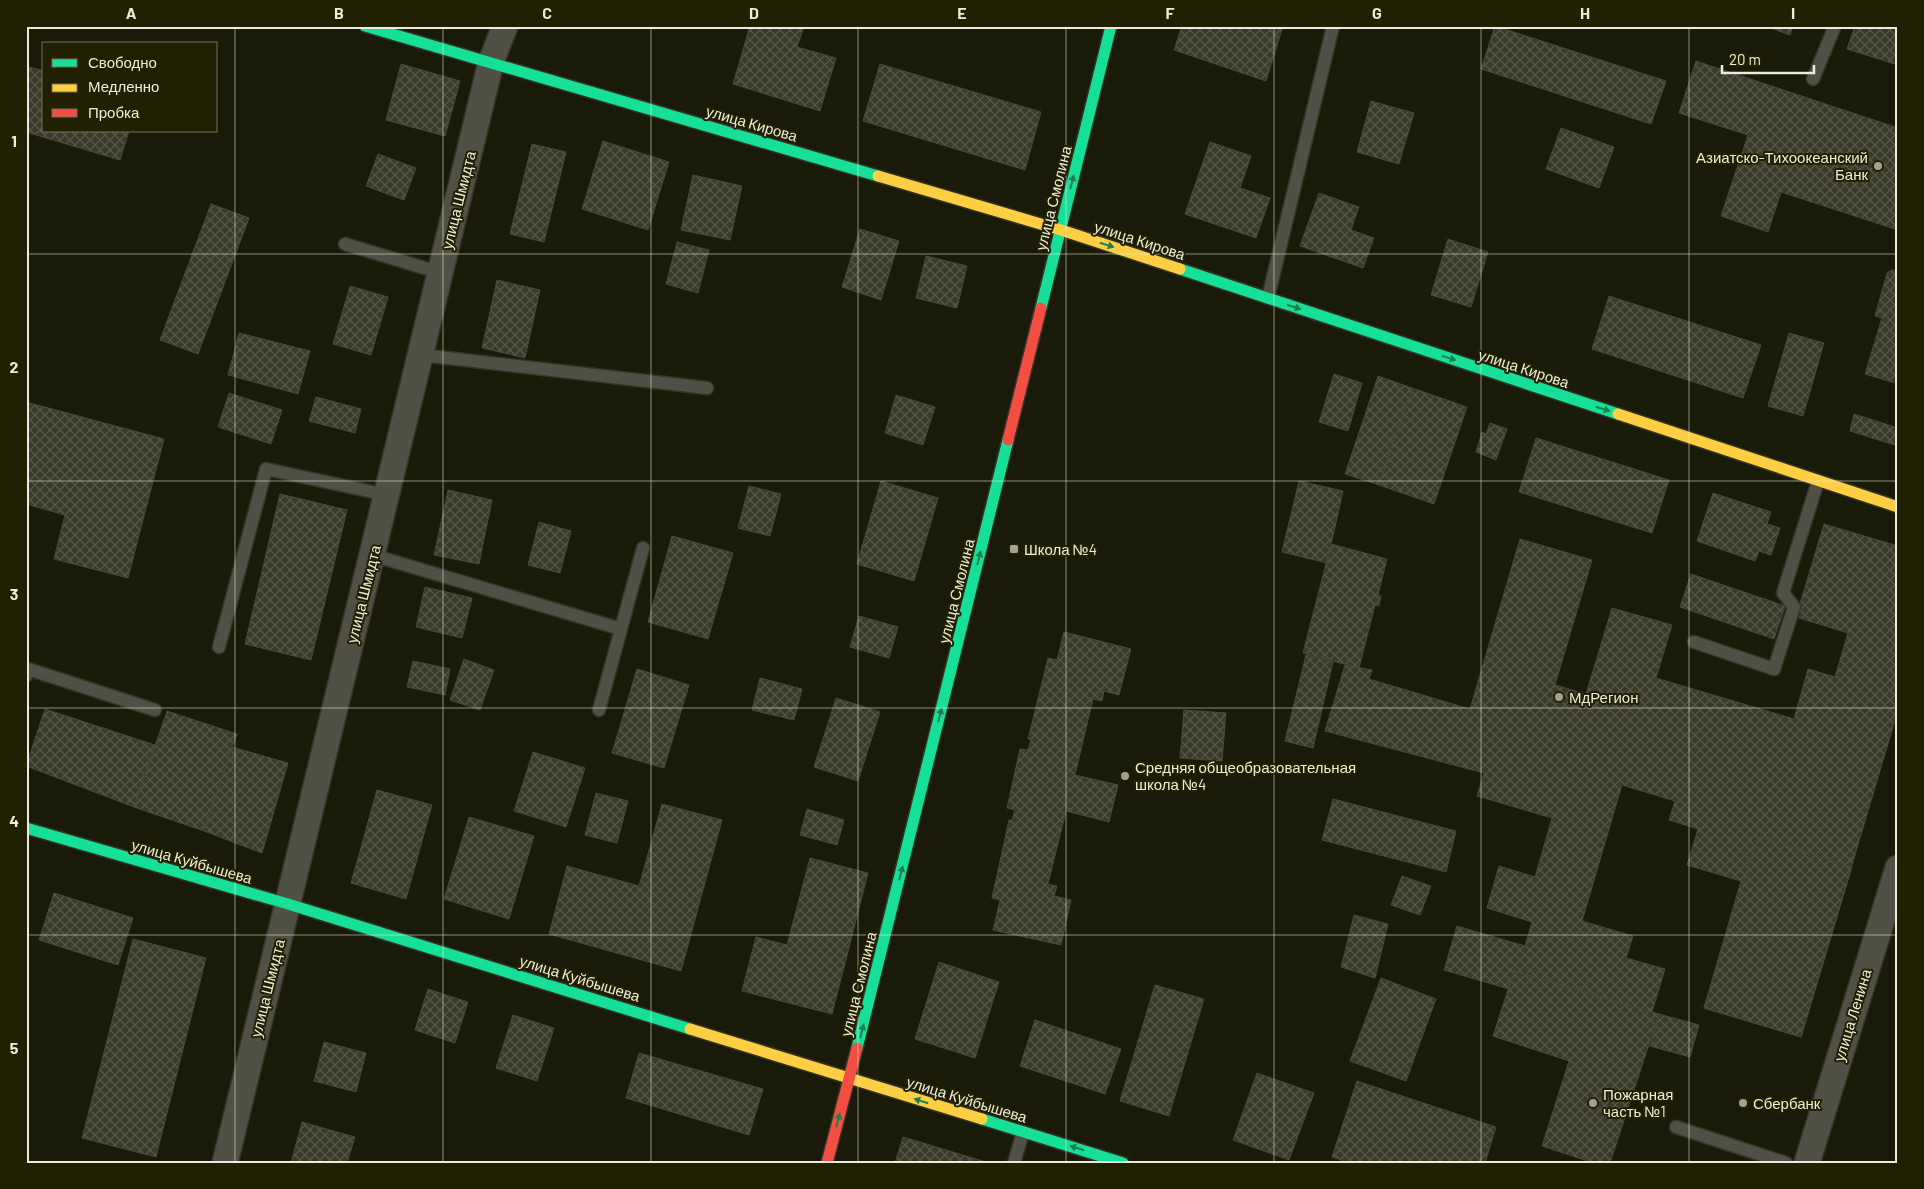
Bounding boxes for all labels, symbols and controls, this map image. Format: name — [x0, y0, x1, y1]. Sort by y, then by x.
text: A — [126, 3, 137, 22]
text: B — [334, 3, 344, 22]
text: C — [542, 3, 552, 22]
text: D — [749, 3, 759, 22]
text: E — [957, 3, 967, 22]
text: F — [1166, 3, 1175, 22]
text: G — [1372, 3, 1382, 22]
text: H — [1580, 3, 1590, 22]
text: I — [1791, 3, 1795, 22]
legend — [42, 42, 218, 132]
scale bar — [1722, 42, 1814, 74]
text: 20 m — [1729, 50, 1761, 68]
text: Свободно — [88, 53, 157, 71]
text: Медленно — [88, 77, 159, 95]
street label: улица Кирова — [704, 101, 800, 145]
text: Пробка — [88, 103, 140, 121]
text: 1 — [11, 131, 17, 150]
street label: улица Смолина — [1031, 143, 1075, 252]
street label: улица Шмидта — [437, 148, 479, 251]
place label: Азиатско-Тихоокеанский Банк — [1696, 148, 1868, 183]
marker: Азиатско-Тихоокеанский Банк — [1872, 160, 1884, 172]
one-way arrow — [1069, 175, 1077, 190]
street label: улица Кирова — [1092, 217, 1188, 263]
one-way arrow — [1100, 241, 1115, 249]
one-way arrow — [1287, 304, 1302, 311]
street label: улица Кирова — [1476, 345, 1572, 391]
one-way arrow — [1441, 355, 1456, 362]
text: 2 — [10, 357, 19, 376]
one-way arrow — [1596, 406, 1611, 414]
street label: улица Смолина — [934, 536, 978, 645]
place label: Школа №4 — [1024, 540, 1097, 558]
street label: улица Шмидта — [342, 542, 384, 645]
marker: Школа №4 — [1008, 543, 1020, 555]
one-way arrow — [975, 550, 983, 565]
text: 3 — [10, 584, 18, 603]
place label: МдРегион — [1569, 688, 1638, 706]
marker: МдРегион — [1553, 691, 1565, 703]
one-way arrow — [936, 708, 944, 723]
place label: Средняя общеобразовательная школа №4 — [1135, 758, 1356, 793]
marker: Средняя общеобразовательная школа №4 — [1119, 770, 1131, 782]
text: 4 — [9, 811, 19, 830]
street label: улица Куйбышева — [130, 835, 255, 887]
one-way arrow — [897, 865, 905, 880]
street label: улица Смолина — [836, 929, 880, 1038]
street label: улица Шмидта — [246, 936, 288, 1039]
street label: улица Куйбышева — [518, 951, 643, 1005]
street label: улица Ленина — [1829, 966, 1875, 1063]
one-way arrow — [858, 1023, 866, 1038]
text: 5 — [10, 1038, 19, 1057]
street label: улица Куйбышева — [905, 1072, 1030, 1126]
place label: Пожарная часть №1 — [1603, 1085, 1673, 1120]
place label: Сбербанк — [1753, 1094, 1821, 1112]
one-way arrow — [914, 1096, 929, 1104]
marker: Пожарная часть №1 — [1587, 1097, 1599, 1109]
marker: Сбербанк — [1737, 1097, 1749, 1109]
one-way arrow — [834, 1113, 842, 1128]
one-way arrow — [1069, 1144, 1084, 1152]

